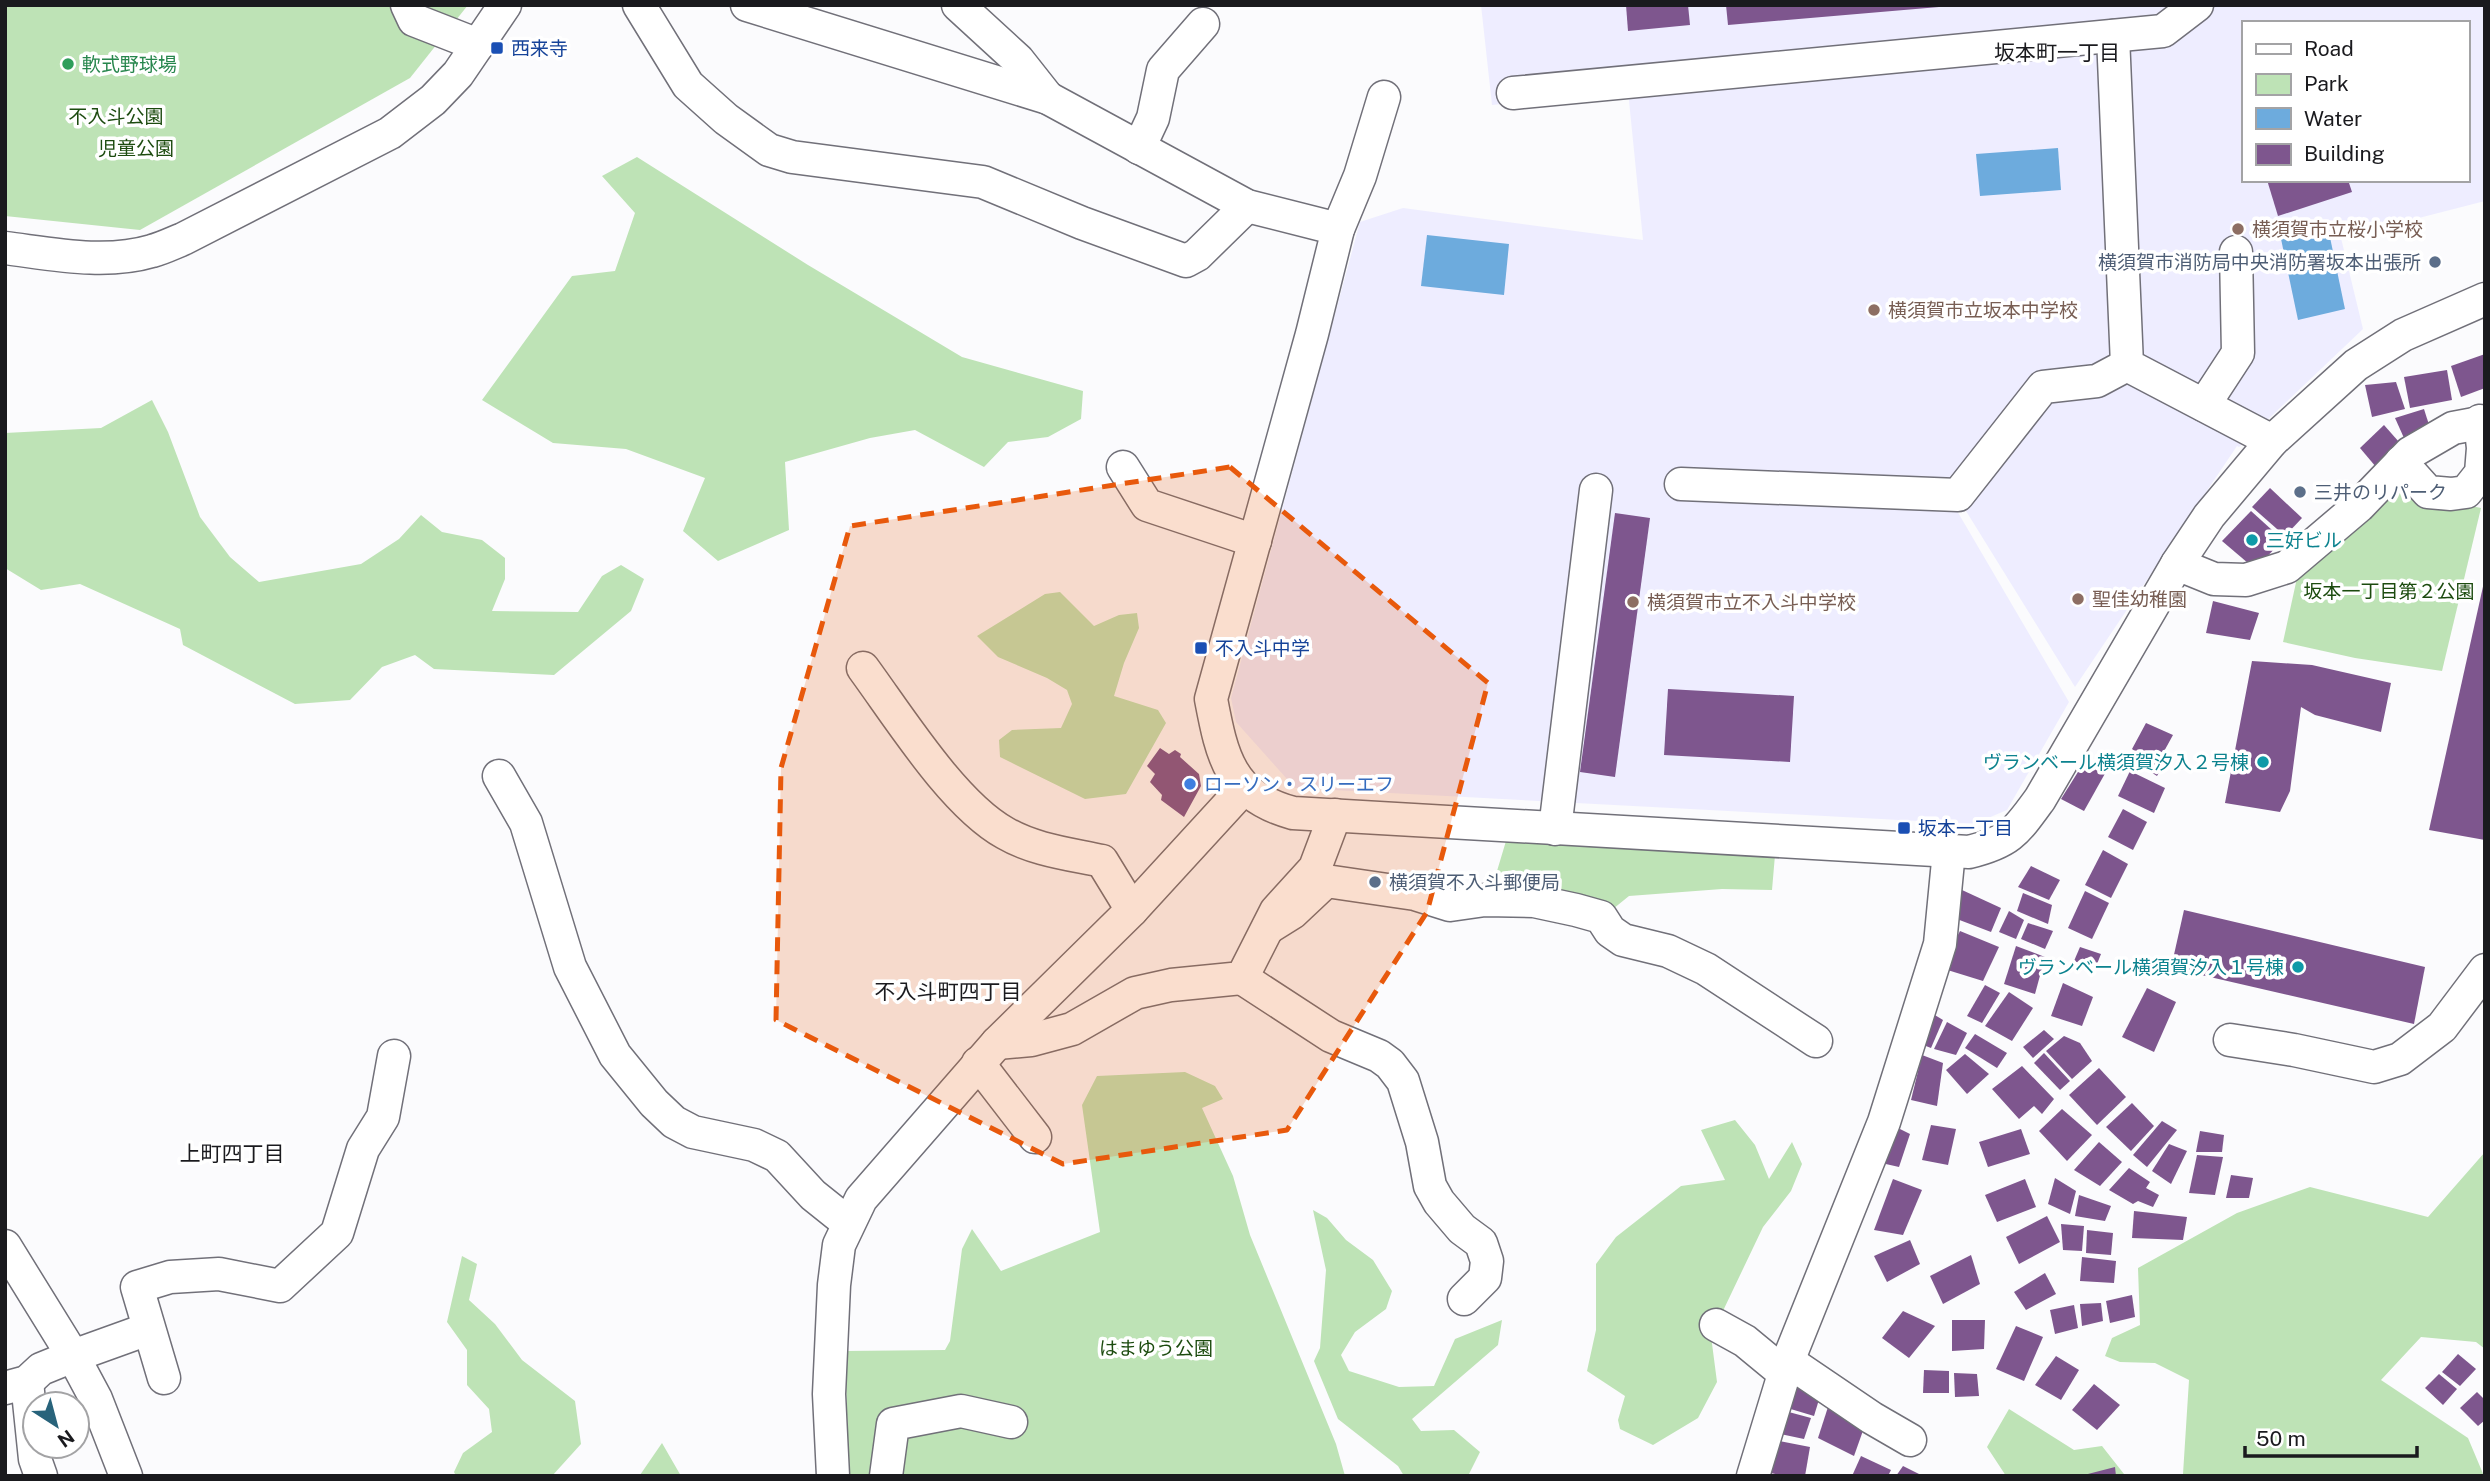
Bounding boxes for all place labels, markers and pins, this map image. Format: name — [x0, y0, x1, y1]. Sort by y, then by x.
place label: 西来寺 — [511, 37, 568, 59]
marker: 西来寺 — [489, 40, 505, 56]
place label: 軟式野球場 — [82, 53, 177, 75]
marker: 軟式野球場 — [60, 56, 76, 72]
place label: 横須賀市立桜小学校 — [2252, 218, 2423, 240]
marker: 横須賀市立桜小学校 — [2230, 221, 2246, 237]
place label: 横須賀市消防局中央消防署坂本出張所 — [2098, 251, 2421, 273]
marker: 横須賀市消防局中央消防署坂本出張所 — [2427, 254, 2443, 270]
place label: 横須賀市立坂本中学校 — [1888, 299, 2078, 321]
marker: 横須賀市立坂本中学校 — [1866, 302, 1882, 318]
place label: 三井のリパーク — [2314, 481, 2447, 503]
marker: 三井のリパーク — [2292, 484, 2308, 500]
place label: 三好ビル — [2266, 529, 2342, 551]
marker: 三好ビル — [2244, 532, 2260, 548]
place label: 聖佳幼稚園 — [2092, 588, 2187, 610]
place label: 横須賀市立不入斗中学校 — [1647, 591, 1856, 613]
marker: 聖佳幼稚園 — [2070, 591, 2086, 607]
marker: 横須賀市立不入斗中学校 — [1625, 594, 1641, 610]
place label: 不入斗中学 — [1215, 637, 1310, 659]
marker: 不入斗中学 — [1193, 640, 1209, 656]
place label: ヴランベール横須賀汐入２号棟 — [1983, 751, 2249, 773]
marker: ヴランベール横須賀汐入２号棟 — [2255, 754, 2271, 770]
place label: ローソン・スリーエフ — [1204, 773, 1394, 795]
marker: ローソン・スリーエフ — [1182, 776, 1198, 792]
place label: 坂本一丁目 — [1918, 817, 2013, 839]
marker: 坂本一丁目 — [1896, 820, 1912, 836]
place label: 横須賀不入斗郵便局 — [1389, 871, 1560, 893]
marker: 横須賀不入斗郵便局 — [1367, 874, 1383, 890]
place label: ヴランベール横須賀汐入１号棟 — [2018, 956, 2284, 978]
marker: ヴランベール横須賀汐入１号棟 — [2290, 959, 2306, 975]

